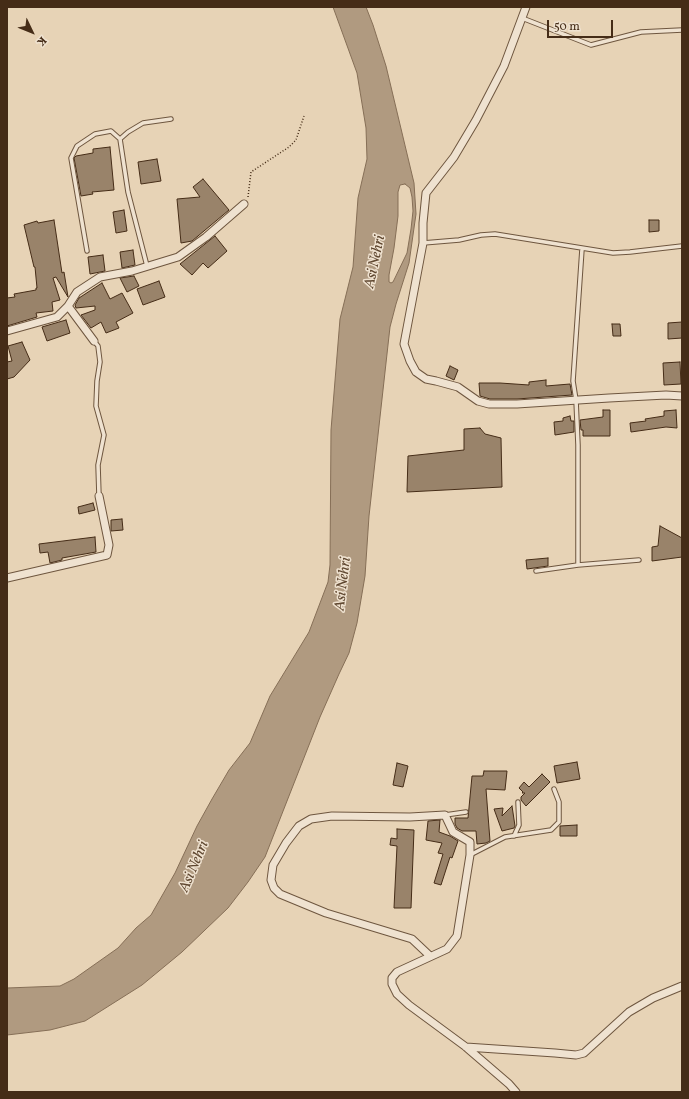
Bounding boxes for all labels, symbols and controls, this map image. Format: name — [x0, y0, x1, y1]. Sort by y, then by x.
north arrow — [12, 12, 52, 52]
scale bar — [549, 12, 615, 38]
text: 50 m — [554, 19, 580, 35]
text: K — [33, 32, 49, 49]
water label: Asi Nehri — [362, 234, 390, 290]
water label: Asi Nehri — [332, 556, 356, 612]
water label: Asi Nehri — [176, 839, 214, 895]

